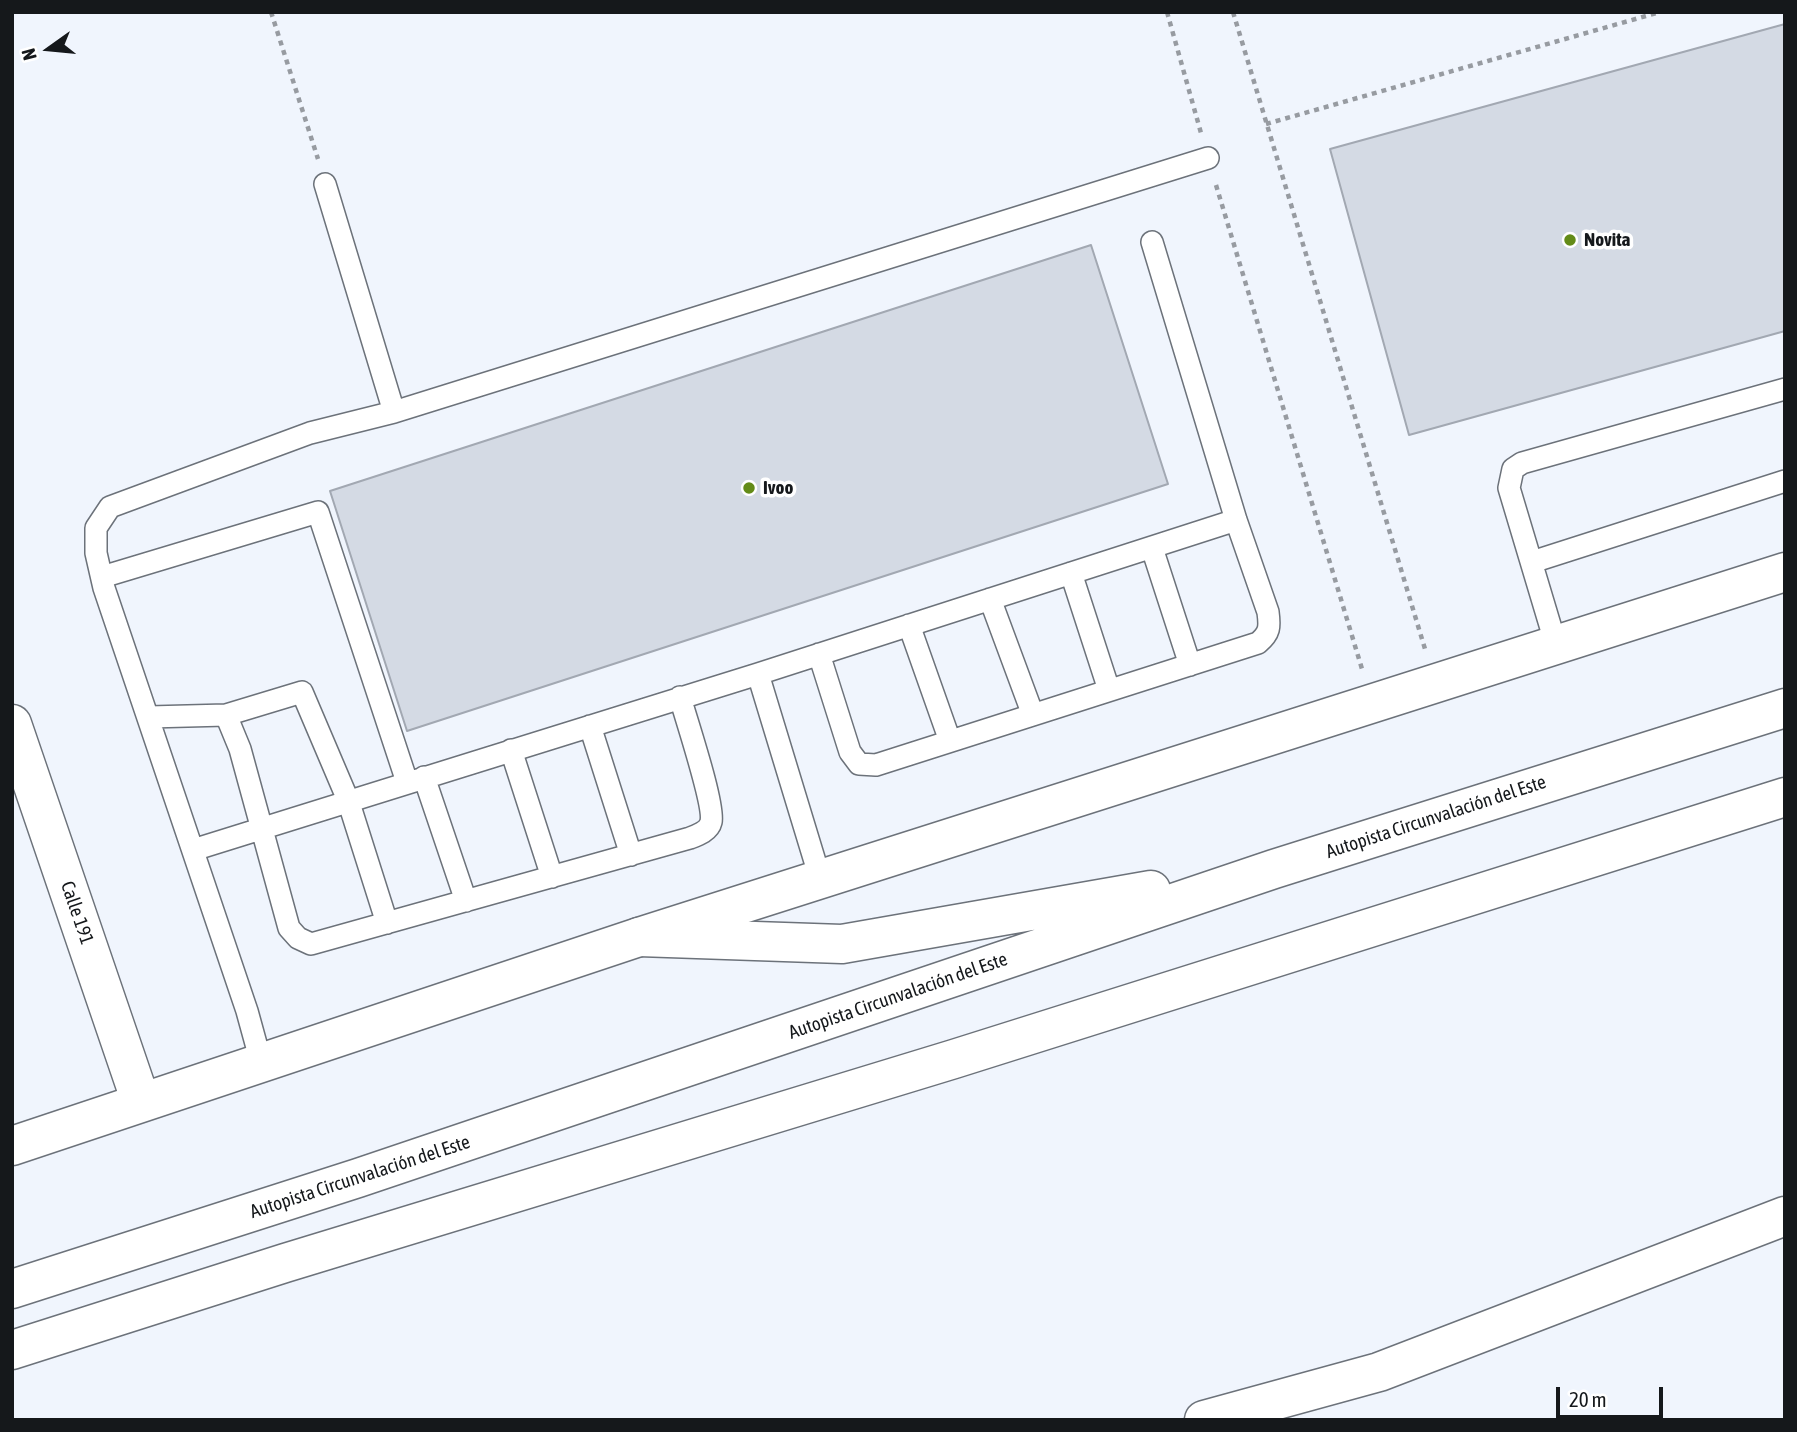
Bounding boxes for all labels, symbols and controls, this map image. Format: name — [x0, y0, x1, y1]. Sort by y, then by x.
north arrow — [14, 14, 84, 84]
text: N — [17, 46, 41, 63]
place label: Novita — [1584, 229, 1630, 251]
marker: Novita — [1562, 232, 1578, 248]
place label: Ivoo — [763, 477, 793, 499]
marker: Ivoo — [741, 480, 757, 496]
street label: Autopista Circunvalación del Este — [1323, 771, 1549, 863]
street label: Calle 191 — [56, 878, 98, 948]
street label: Autopista Circunvalación del Este — [786, 948, 1010, 1044]
street label: Autopista Circunvalación del Este — [247, 1131, 473, 1223]
scale bar — [1559, 1372, 1666, 1416]
text: 20 m — [1569, 1387, 1607, 1411]

